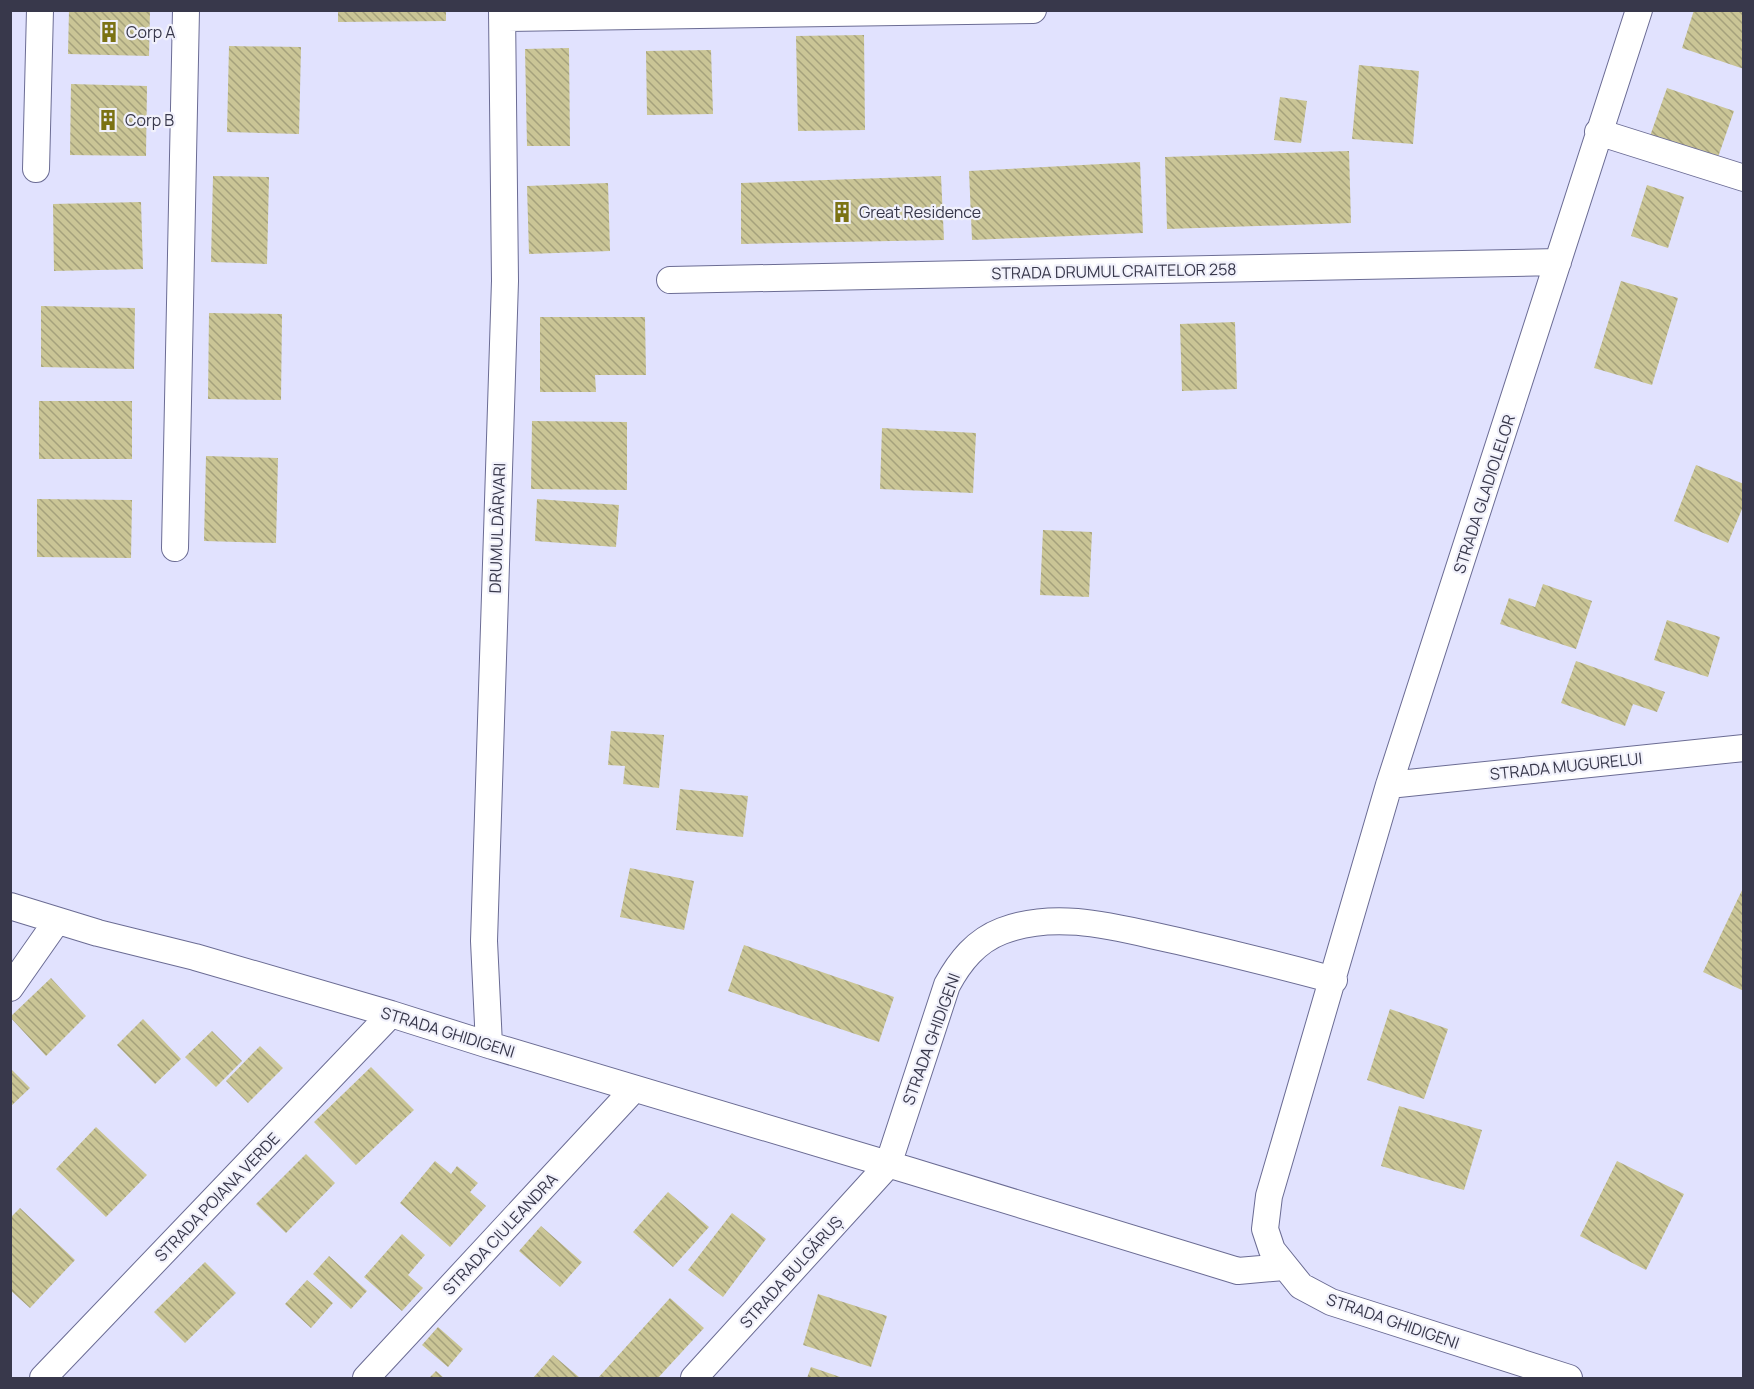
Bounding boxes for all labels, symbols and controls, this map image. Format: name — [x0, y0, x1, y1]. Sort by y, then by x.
building icon: Corp A — [97, 20, 121, 44]
place label: Corp A — [126, 21, 176, 43]
building icon: Corp B — [96, 108, 120, 132]
place label: Corp B — [125, 109, 174, 131]
building icon: Great Residence — [830, 200, 854, 224]
place label: Great Residence — [859, 201, 981, 223]
street label: STRADA DRUMUL CRAITELOR 258 — [991, 258, 1237, 284]
street label: STRADA GLADIOLELOR — [1448, 412, 1520, 576]
street label: DRUMUL DÂRVARI — [484, 462, 510, 594]
street label: STRADA MUGURELUI — [1489, 747, 1643, 785]
street label: STRADA GHIDIGENI — [897, 970, 965, 1108]
street label: STRADA GHIDIGENI — [378, 1001, 518, 1063]
street label: STRADA POIANA VERDE — [150, 1128, 284, 1266]
street label: STRADA CIULEANDRA — [438, 1168, 562, 1300]
street label: STRADA BULGĂRUȘ — [735, 1211, 847, 1333]
street label: STRADA GHIDIGENI — [1324, 1288, 1462, 1354]

